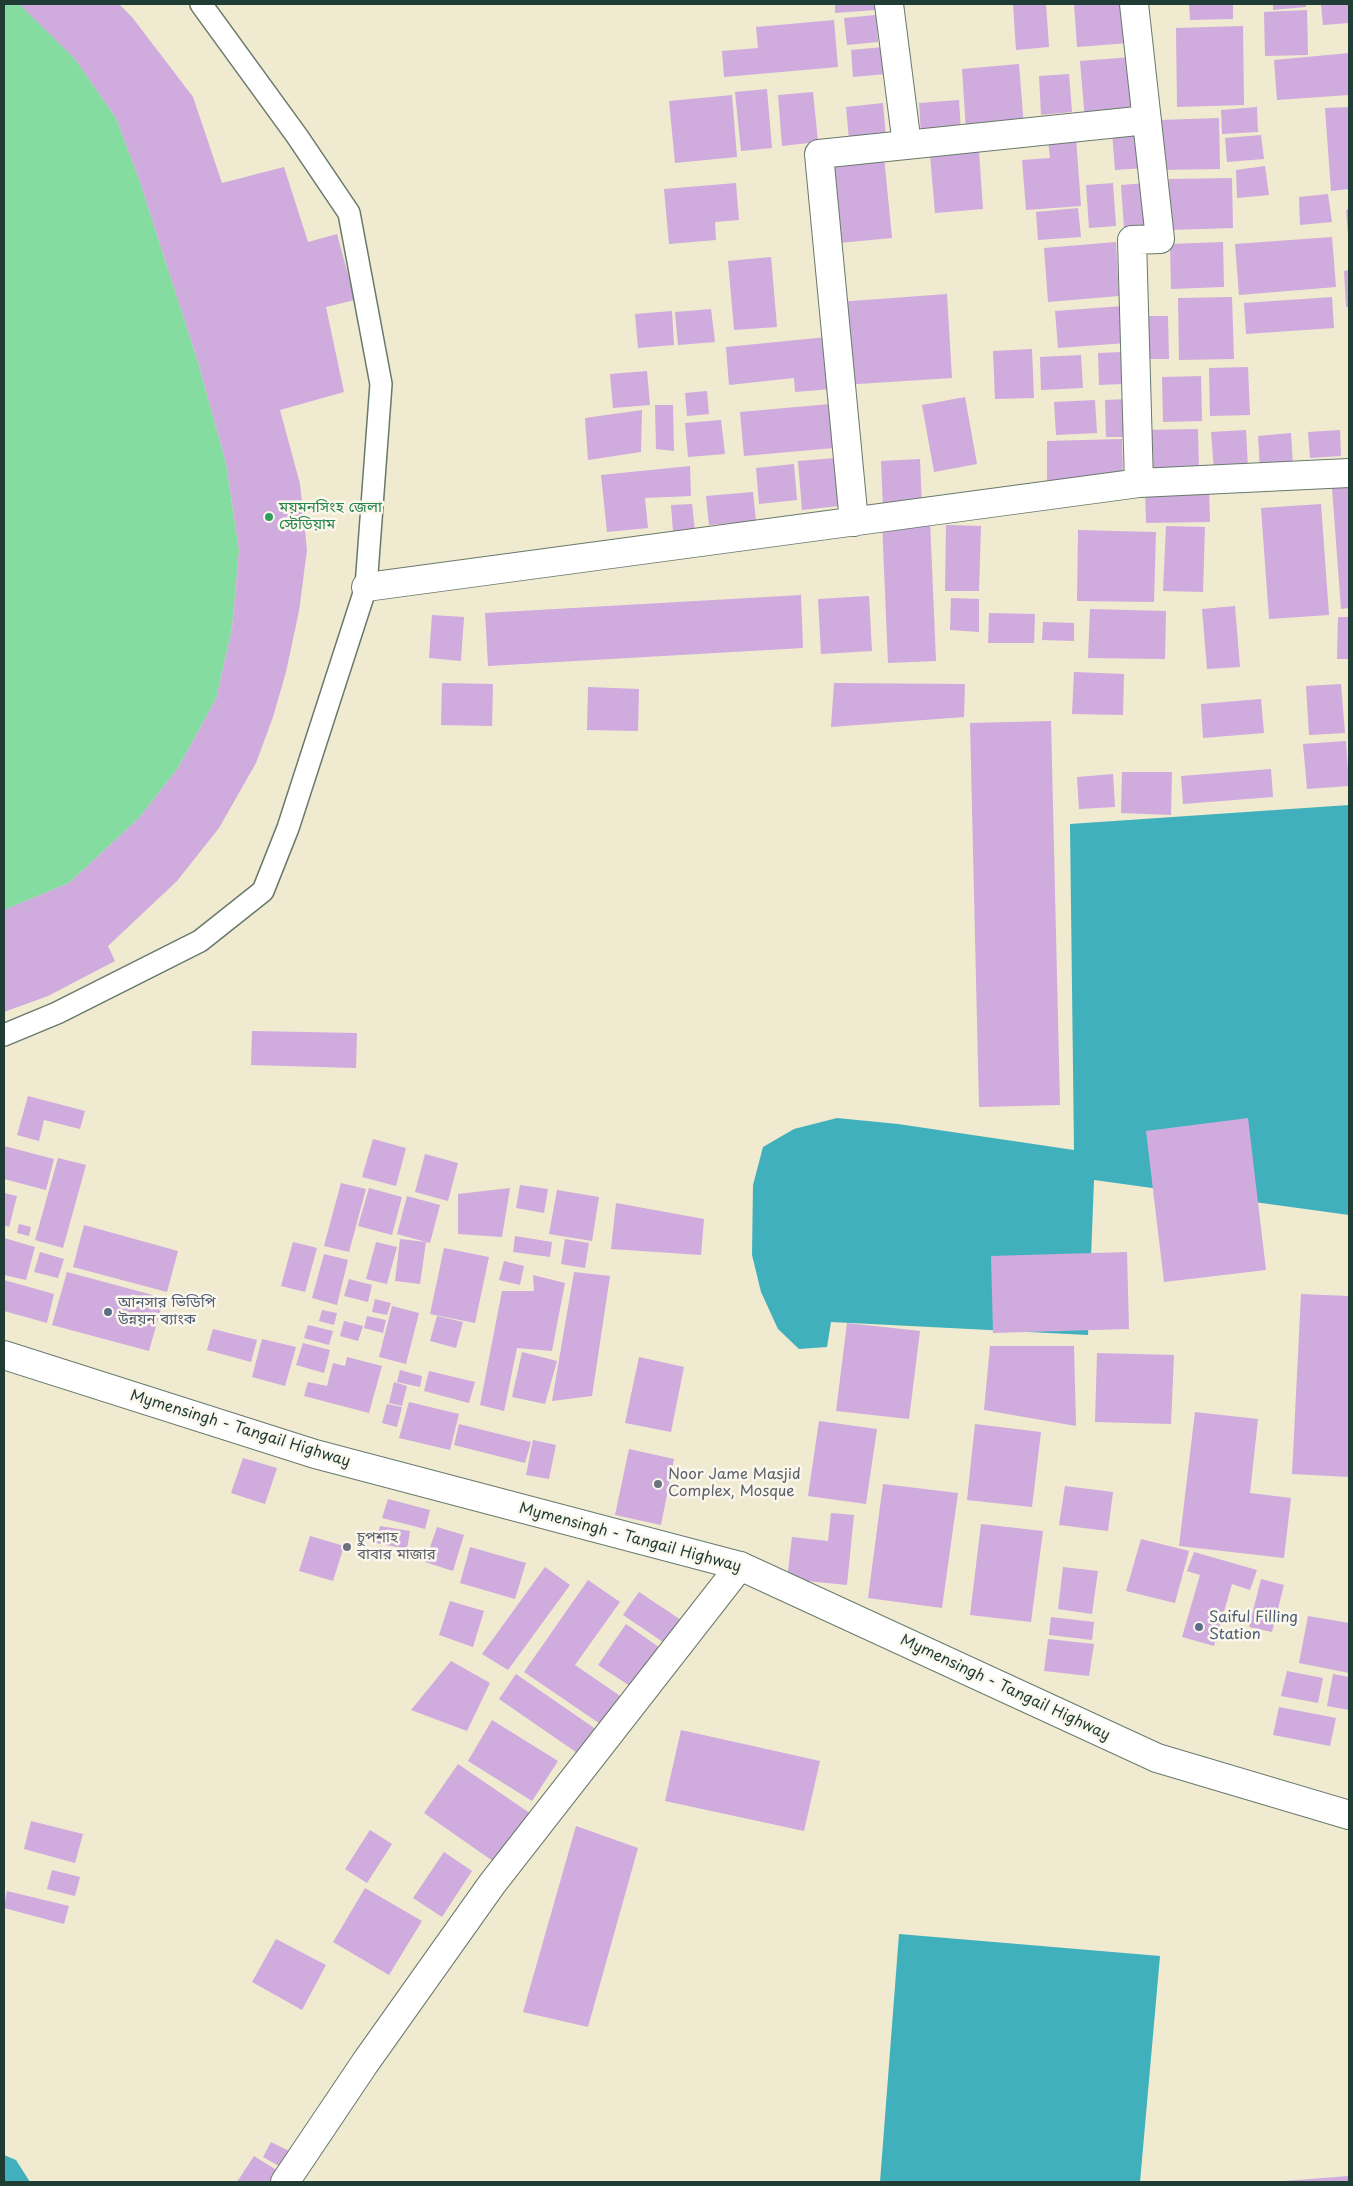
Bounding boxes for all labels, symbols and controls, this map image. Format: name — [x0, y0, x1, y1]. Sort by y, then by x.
place label: ময়মনসিংহ জেলা স্টেডিয়াম — [279, 499, 382, 534]
marker: ময়মনসিংহ জেলা স্টেডিয়াম — [263, 511, 275, 523]
place label: আনসার ভিডিপি উন্নয়ন ব্যাংক — [118, 1294, 215, 1329]
marker: আনসার ভিডিপি উন্নয়ন ব্যাংক — [102, 1306, 114, 1318]
street label: Mymensingh - Tangail Highway — [128, 1387, 352, 1471]
place label: Noor Jame Masjid Complex, Mosque — [668, 1466, 801, 1501]
marker: Noor Jame Masjid Complex, Mosque — [652, 1478, 664, 1490]
street label: Mymensingh - Tangail Highway — [517, 1500, 743, 1576]
place label: চুপশাহ বাবার মাজার — [357, 1529, 436, 1564]
marker: চুপশাহ বাবার মাজার — [341, 1541, 353, 1553]
place label: Saiful Filling Station — [1209, 1609, 1298, 1644]
marker: Saiful Filling Station — [1193, 1621, 1205, 1633]
street label: Mymensingh - Tangail Highway — [897, 1631, 1113, 1745]

